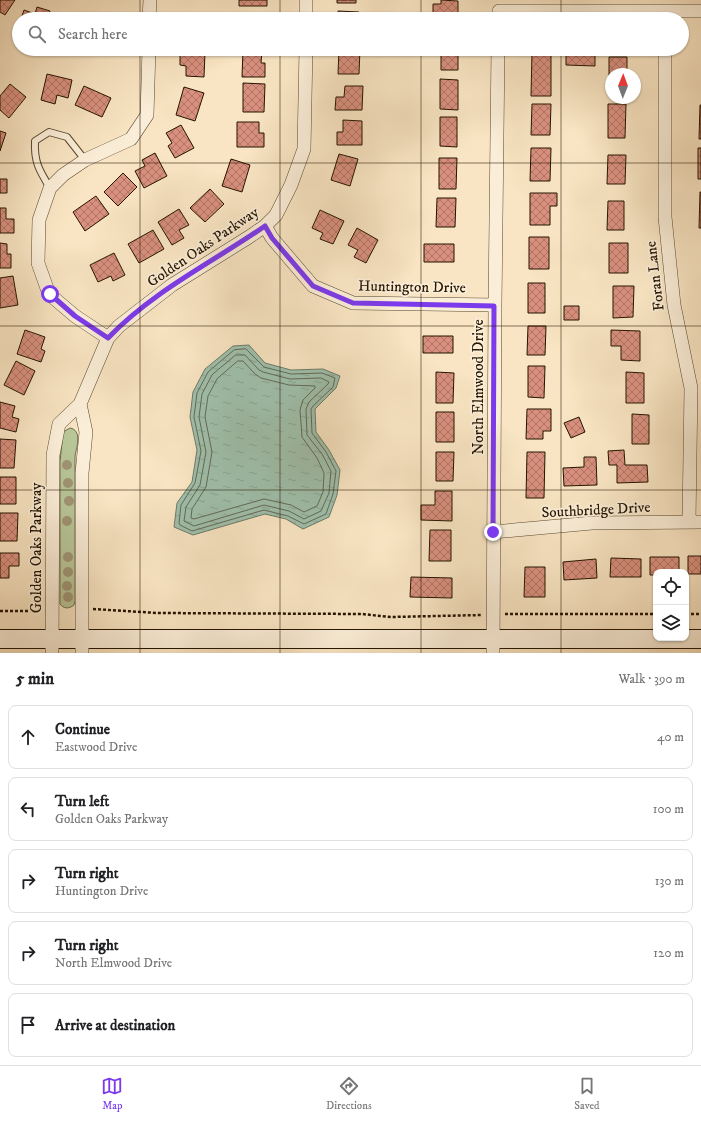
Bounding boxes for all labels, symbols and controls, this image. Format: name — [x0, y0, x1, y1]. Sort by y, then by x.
search box — [12, 12, 689, 56]
icon: search — [26, 23, 48, 45]
text: Search here — [58, 25, 127, 44]
north arrow — [605, 68, 641, 104]
street label: Golden Oaks Parkway — [144, 202, 263, 291]
street label: Foran Lane — [641, 240, 669, 312]
street label: Huntington Drive — [358, 277, 466, 297]
route start — [41, 285, 59, 303]
street label: North Elmwood Drive — [469, 319, 488, 455]
street label: Golden Oaks Parkway — [27, 482, 46, 613]
street label: Southbridge Drive — [541, 498, 651, 522]
route end — [484, 523, 502, 541]
map controls — [653, 569, 689, 641]
button: locate — [653, 569, 689, 605]
button: layers — [653, 605, 689, 641]
text: 5 min — [16, 668, 54, 690]
text: Walk · 390 m — [618, 671, 685, 687]
text: Continue — [55, 720, 110, 739]
icon: ahead — [17, 726, 39, 748]
text: 40 m — [657, 729, 684, 745]
text: Eastwood Drive — [55, 739, 137, 755]
text: Turn left — [55, 792, 109, 811]
icon: left — [17, 798, 39, 820]
text: 100 m — [653, 801, 684, 817]
text: Golden Oaks Parkway — [55, 811, 168, 827]
text: Turn right — [55, 864, 118, 883]
icon: right — [17, 870, 39, 892]
text: 130 m — [655, 873, 684, 889]
text: Huntington Drive — [55, 883, 148, 899]
text: Turn right — [55, 936, 118, 955]
icon: right — [17, 942, 39, 964]
text: 120 m — [653, 945, 684, 961]
text: North Elmwood Drive — [55, 955, 172, 971]
icon: arrive — [17, 1014, 39, 1036]
text: Arrive at destination — [55, 1016, 175, 1035]
tab: Map — [101, 1075, 123, 1113]
tab: Directions — [326, 1075, 372, 1113]
tab: Saved — [574, 1075, 600, 1113]

